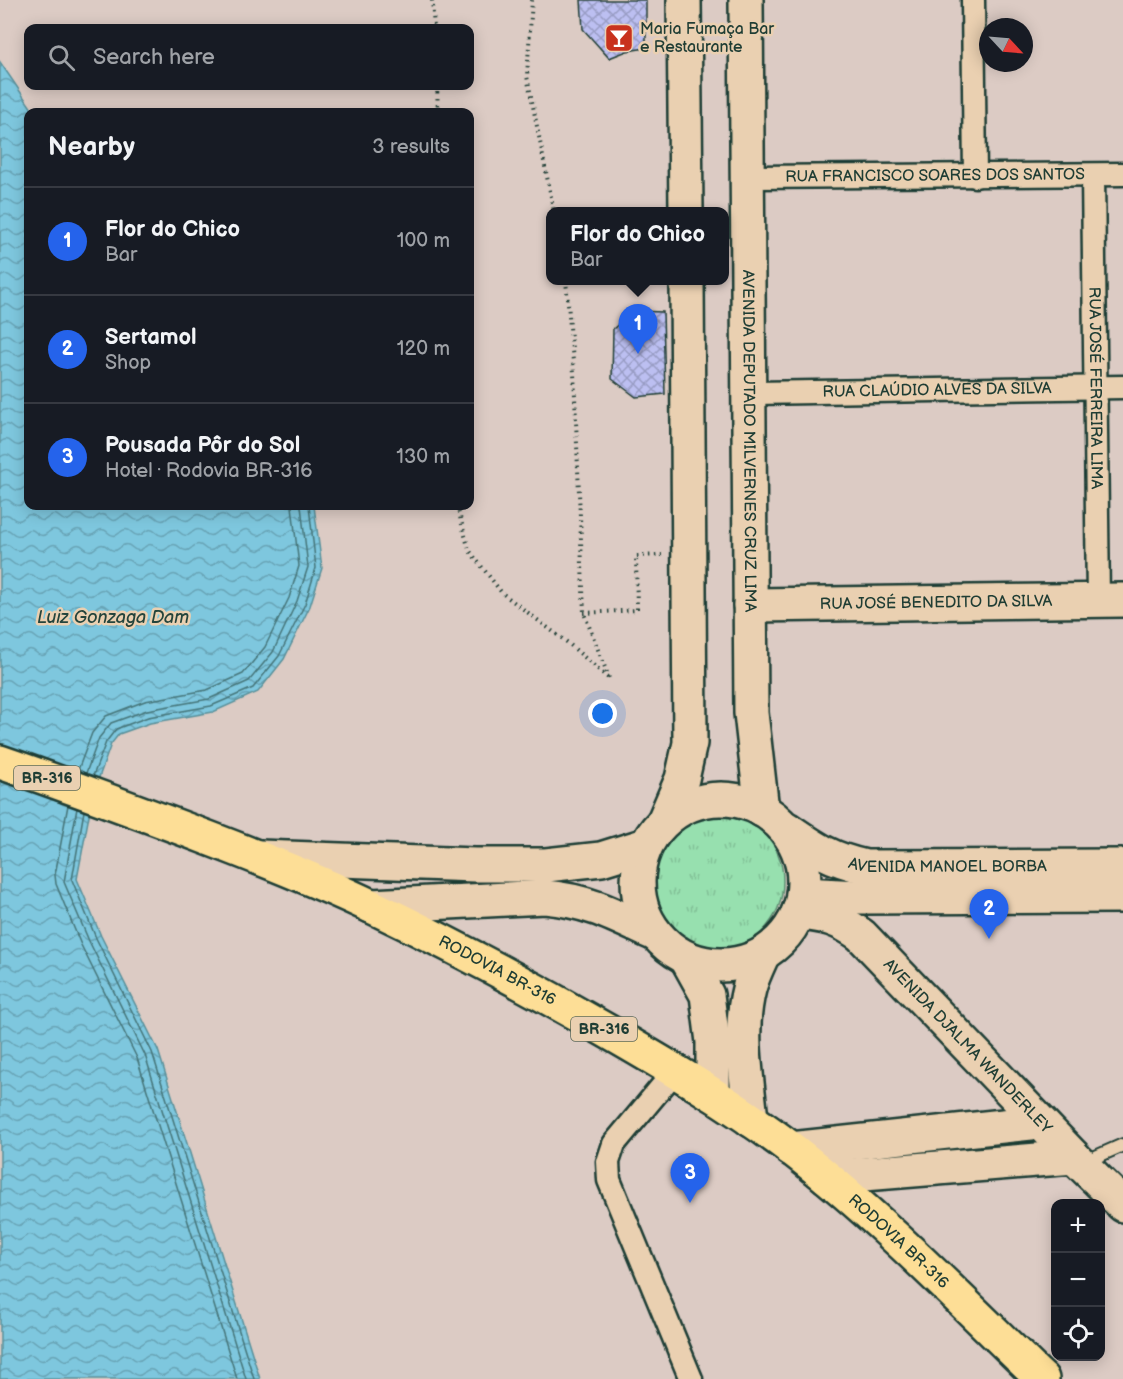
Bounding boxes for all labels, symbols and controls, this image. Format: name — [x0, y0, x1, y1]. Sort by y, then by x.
north arrow — [979, 18, 1033, 72]
place label: Maria Fumaça Bar e Restaurante — [640, 20, 774, 57]
bar icon: Maria Fumaça Bar e Restaurante — [603, 22, 635, 54]
search box — [24, 24, 474, 90]
icon: search — [45, 41, 78, 74]
text: Search here — [93, 44, 215, 71]
text: Nearby — [48, 132, 135, 163]
text: 3 results — [372, 135, 450, 159]
street label: RUA FRANCISCO SOARES DOS SANTOS — [785, 165, 1085, 186]
popup — [546, 207, 729, 285]
text: Flor do Chico — [105, 216, 240, 243]
text: Flor do Chico — [570, 221, 705, 248]
text: 1 — [63, 229, 72, 253]
text: 100 m — [397, 229, 450, 253]
text: Bar — [105, 243, 137, 267]
text: Bar — [570, 248, 602, 272]
street label: AVENIDA DEPUTADO MILVERNES CRUZ LIMA — [738, 270, 760, 612]
street label: RUA JOSÉ FERREIRA LIMA — [1085, 287, 1107, 490]
pin: 1 — [618, 304, 658, 354]
text: Sertamol — [105, 324, 197, 351]
text: 2 — [62, 337, 73, 361]
text: 120 m — [397, 337, 450, 361]
text: Shop — [105, 351, 151, 375]
street label: RUA CLAÚDIO ALVES DA SILVA — [822, 379, 1052, 401]
text: Pousada Pôr do Sol — [105, 432, 300, 459]
text: 3 — [62, 445, 73, 469]
text: 130 m — [396, 445, 450, 469]
text: Hotel · Rodovia BR-316 — [105, 459, 312, 483]
street label: RUA JOSÉ BENEDITO DA SILVA — [820, 591, 1053, 614]
water label: Luiz Gonzaga Dam — [37, 607, 189, 628]
your location — [588, 699, 617, 728]
road number: BR-316 — [14, 766, 80, 790]
street label: AVENIDA MANOEL BORBA — [846, 853, 1047, 876]
pin: 2 — [970, 890, 1008, 939]
street label: RODOVIA BR-316 — [436, 932, 559, 1010]
street label: AVENIDA DJALMA WANDERLEY — [880, 955, 1056, 1138]
road number: BR-316 — [571, 1017, 637, 1041]
pin: 3 — [670, 1154, 710, 1203]
street label: RODOVIA BR-316 — [845, 1190, 953, 1293]
map controls — [1051, 1199, 1105, 1361]
button: + — [1051, 1199, 1105, 1253]
button: − — [1051, 1253, 1105, 1307]
button: locate — [1051, 1307, 1105, 1361]

